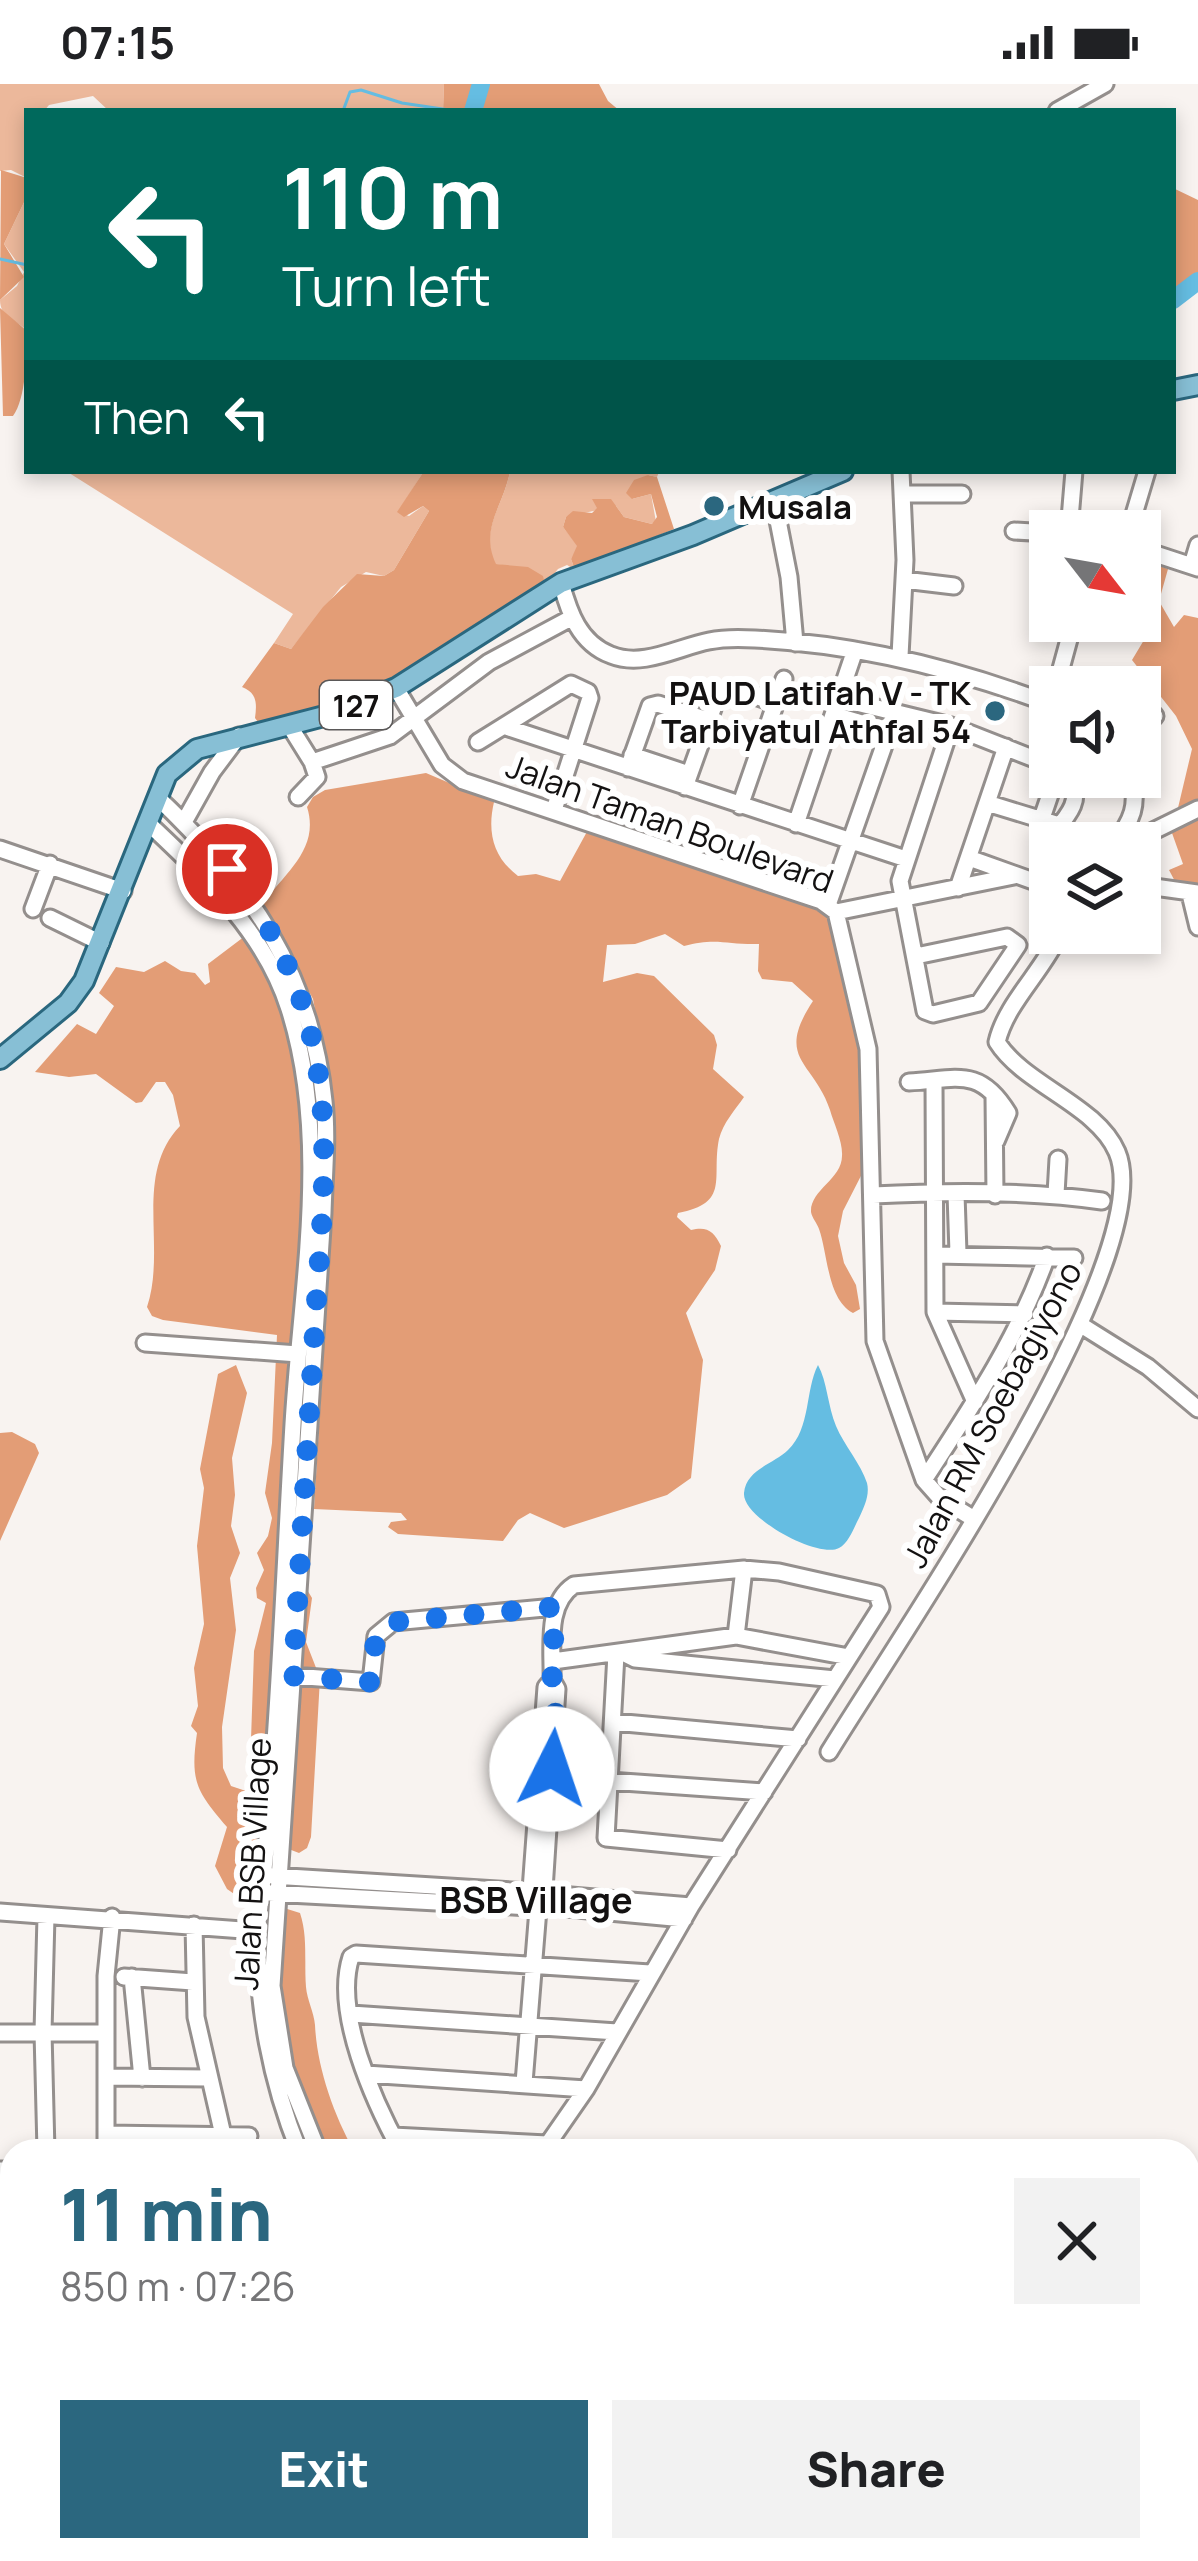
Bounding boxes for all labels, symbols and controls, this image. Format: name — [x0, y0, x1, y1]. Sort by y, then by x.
text: 07:15 — [60, 11, 175, 73]
text: 110 m — [282, 139, 503, 254]
icon: left — [84, 156, 240, 312]
text: Turn left — [282, 248, 491, 322]
icon: left — [214, 384, 280, 450]
text: Then — [84, 386, 190, 448]
place label: Musala — [738, 484, 852, 529]
marker: Musala — [701, 493, 727, 519]
north arrow — [1029, 510, 1161, 642]
map controls — [1029, 510, 1161, 954]
button: sound — [1029, 666, 1161, 798]
place label: PAUD Latifah V - TK Tarbiyatul Athfal 54 — [661, 670, 972, 753]
road number: 127 — [320, 681, 392, 729]
marker: PAUD Latifah V - TK Tarbiyatul Athfal 54 — [982, 698, 1008, 724]
street label: Jalan Taman Boulevard — [500, 743, 840, 903]
pin — [176, 818, 278, 920]
button: layers — [1029, 822, 1161, 954]
icon: arrive — [194, 836, 260, 902]
street label: Jalan RM Soebagiyono — [892, 1253, 1092, 1575]
position arrow — [489, 1706, 615, 1832]
street label: Jalan BSB Village — [223, 1737, 281, 1991]
district label: BSB Village — [439, 1875, 633, 1924]
text: 11 min — [60, 2164, 273, 2263]
button: close — [1014, 2178, 1140, 2304]
text: 850 m · 07:26 — [60, 2259, 296, 2313]
button: Exit — [60, 2400, 588, 2538]
button: Share — [612, 2400, 1140, 2538]

